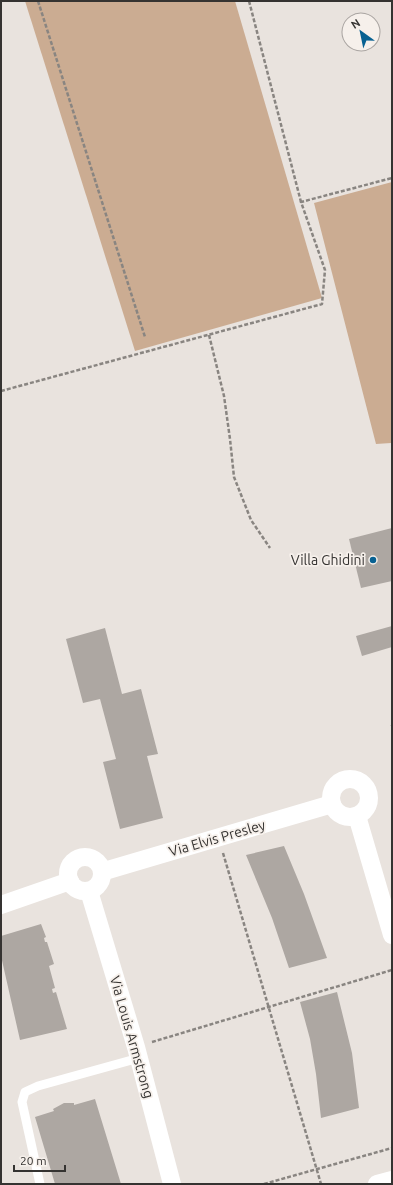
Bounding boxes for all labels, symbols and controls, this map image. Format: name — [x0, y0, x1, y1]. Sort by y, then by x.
north arrow — [341, 12, 381, 52]
text: N — [349, 16, 362, 31]
place label: Villa Ghidini — [291, 552, 365, 568]
marker: Villa Ghidini — [368, 555, 378, 565]
street label: Via Elvis Presley — [167, 816, 267, 859]
street label: Via Louis Armstrong — [107, 974, 157, 1100]
scale bar — [14, 1147, 65, 1173]
text: 20 m — [20, 1154, 47, 1167]

